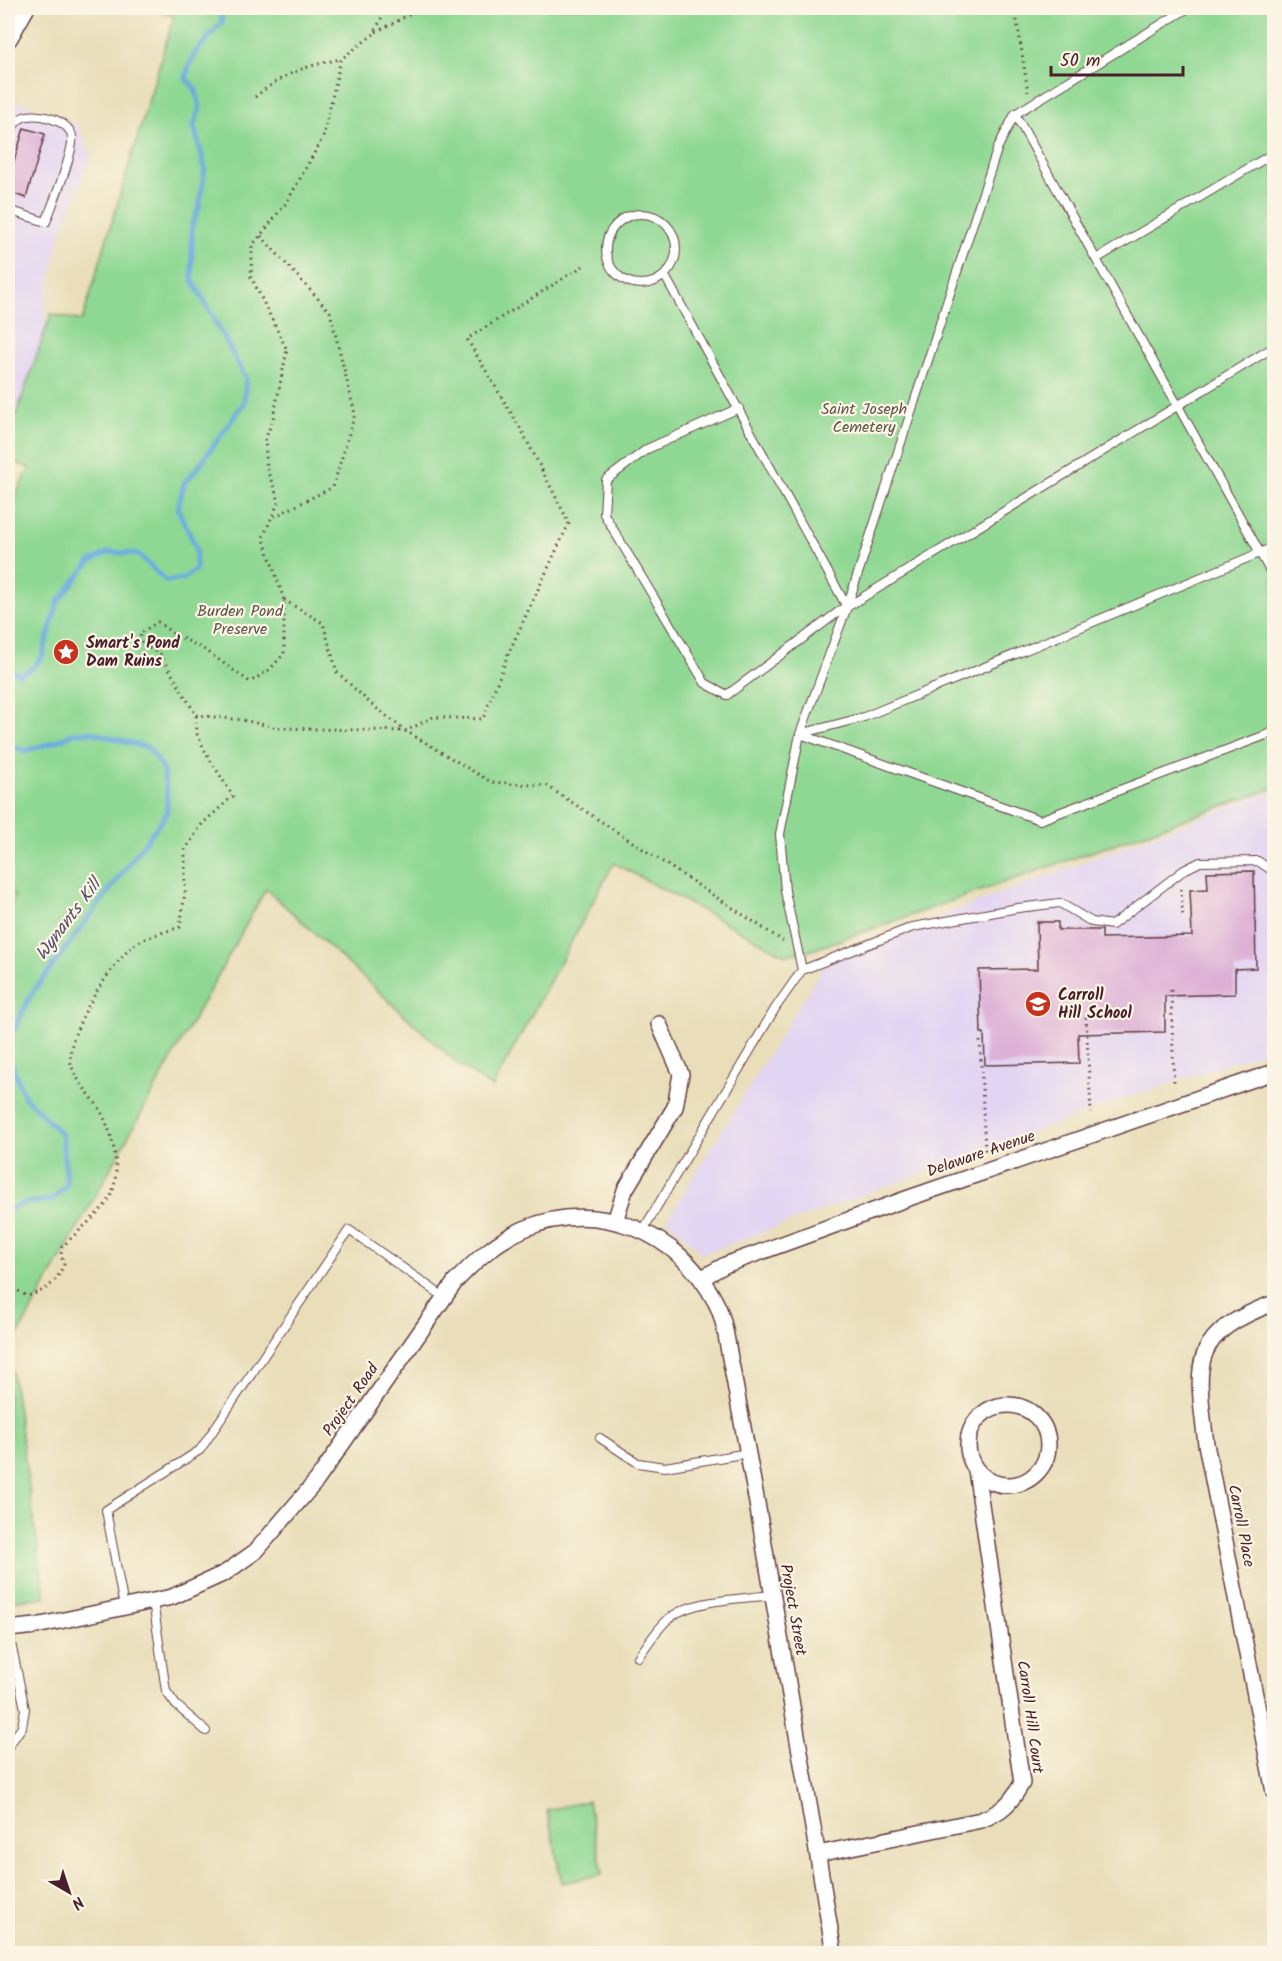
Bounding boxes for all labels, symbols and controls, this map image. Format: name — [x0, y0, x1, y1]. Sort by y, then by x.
scale bar — [1051, 39, 1183, 77]
text: 50 m — [1060, 47, 1100, 76]
park label: Saint Joseph Cemetery — [821, 397, 907, 440]
park label: Burden Pond Preserve — [197, 599, 284, 642]
place label: Smart's Pond Dam Ruins — [86, 631, 180, 674]
place icon: Smart's Pond Dam Ruins — [51, 637, 81, 667]
water label: Wynants Kill — [29, 870, 112, 967]
place label: Carroll Hill School — [1058, 983, 1133, 1026]
school or university icon: Carroll Hill School — [1023, 989, 1053, 1019]
street label: Delaware Avenue — [923, 1124, 1039, 1184]
street label: Project Road — [317, 1357, 386, 1442]
street label: Carroll Place — [1221, 1483, 1261, 1569]
street label: Project Street — [773, 1562, 814, 1659]
street label: Carroll Hill Court — [1010, 1659, 1050, 1776]
north arrow — [39, 1862, 99, 1922]
text: N — [66, 1890, 89, 1915]

